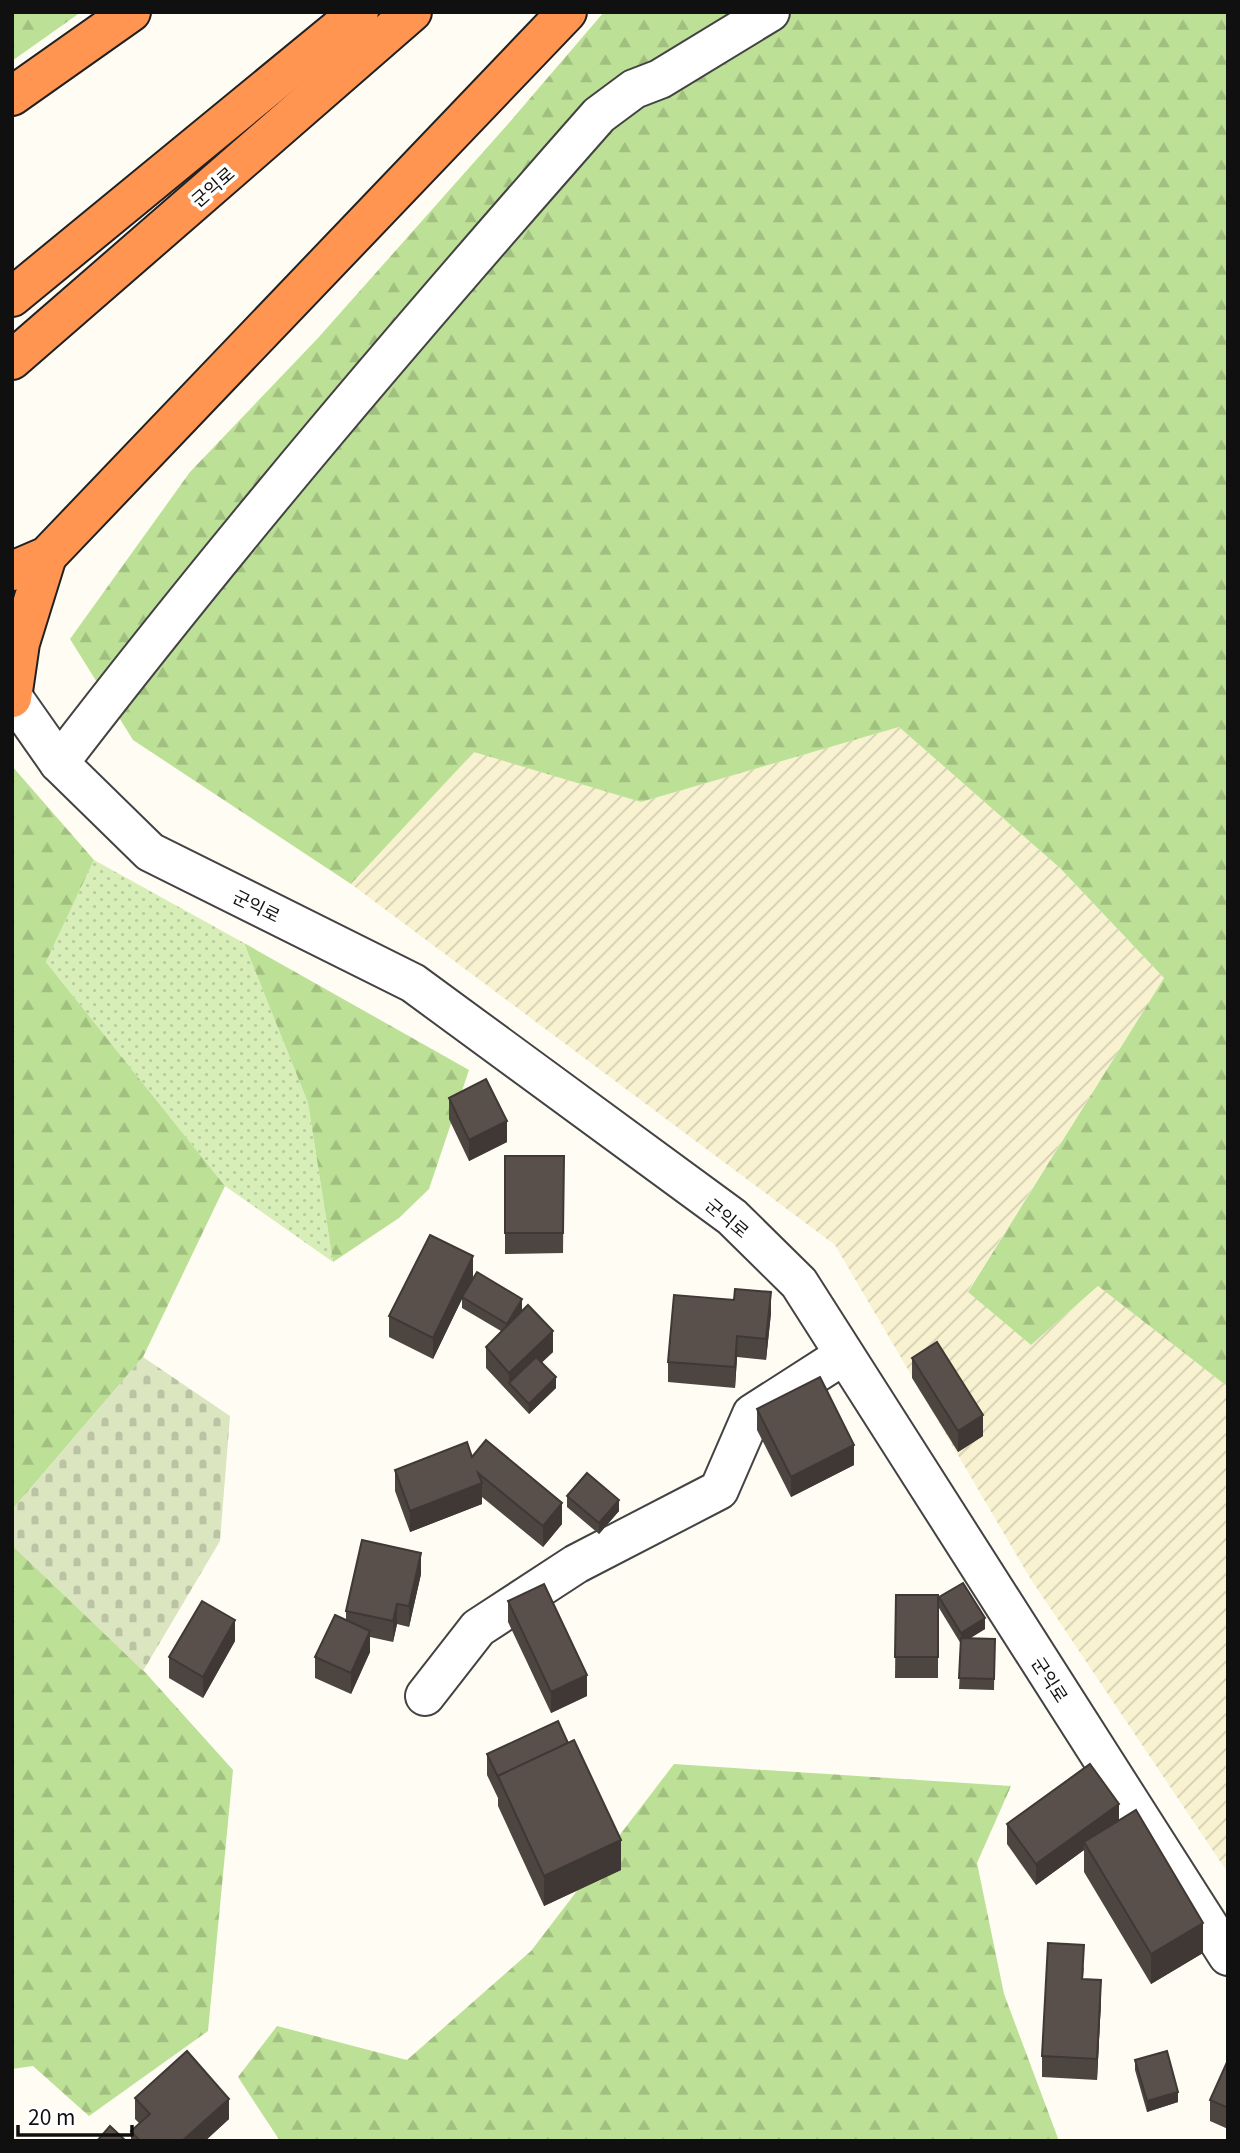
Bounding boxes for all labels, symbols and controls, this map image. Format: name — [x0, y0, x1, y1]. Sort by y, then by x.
street label: 군익로 — [185, 160, 239, 212]
street label: 군익로 — [229, 882, 285, 928]
street label: 군익로 — [701, 1191, 755, 1243]
street label: 군익로 — [1027, 1651, 1075, 1707]
scale bar — [18, 2094, 131, 2138]
text: 20 m — [28, 2101, 75, 2131]

